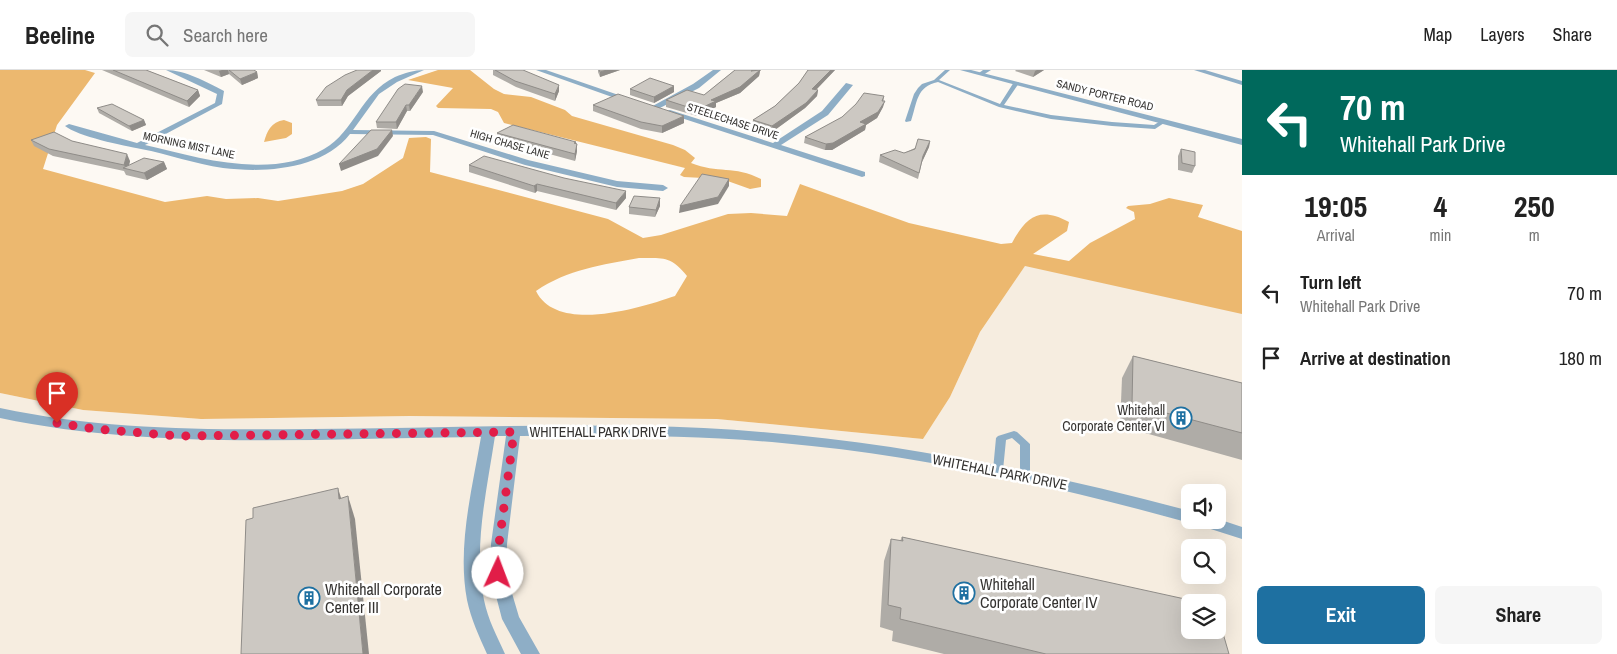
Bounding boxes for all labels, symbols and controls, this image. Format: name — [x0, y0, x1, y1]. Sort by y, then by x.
search box — [125, 12, 475, 57]
text: Beeline — [25, 19, 95, 51]
icon: search — [143, 21, 171, 49]
text: Search here — [183, 22, 268, 48]
text: Map — [1424, 22, 1452, 47]
text: Layers — [1480, 22, 1525, 47]
text: Share — [1553, 22, 1592, 47]
street label: SANDY PORTER ROAD — [1055, 76, 1155, 114]
text: 70 m — [1340, 84, 1405, 131]
icon: left — [1257, 90, 1322, 155]
street label: STEELECHASE DRIVE — [685, 100, 781, 142]
street label: HIGH CHASE LANE — [469, 126, 551, 162]
street label: MORNING MIST LANE — [142, 128, 236, 162]
text: Whitehall Park Drive — [1340, 129, 1505, 159]
text: 19:05 — [1304, 186, 1367, 226]
text: 4 — [1434, 186, 1447, 226]
text: 250 — [1514, 186, 1555, 226]
text: Arrival — [1317, 224, 1355, 246]
text: min — [1429, 224, 1451, 246]
text: m — [1529, 224, 1540, 246]
text: Turn left — [1300, 269, 1361, 295]
icon: left — [1257, 279, 1285, 307]
text: 70 m — [1567, 280, 1602, 306]
text: Whitehall Park Drive — [1300, 295, 1420, 317]
icon: arrive — [1257, 344, 1285, 372]
text: Arrive at destination — [1300, 345, 1451, 371]
text: 180 m — [1559, 345, 1602, 371]
pin — [36, 372, 78, 423]
icon: arrive — [43, 379, 71, 407]
place label: Whitehall Corporate Center VI — [1062, 401, 1165, 435]
building icon: Whitehall Corporate Center VI — [1169, 406, 1193, 430]
street label: WHITEHALL PARK DRIVE — [529, 423, 667, 441]
street label: WHITEHALL PARK DRIVE — [931, 450, 1069, 494]
map controls — [1181, 484, 1226, 639]
button: sound — [1181, 484, 1226, 529]
button: search — [1181, 539, 1226, 584]
position arrow — [471, 546, 523, 598]
place label: Whitehall Corporate Center IV — [980, 573, 1098, 613]
place label: Whitehall Corporate Center III — [325, 578, 442, 618]
building icon: Whitehall Corporate Center IV — [952, 581, 976, 605]
building icon: Whitehall Corporate Center III — [297, 586, 321, 610]
button: Exit — [1257, 586, 1425, 644]
button: Share — [1435, 586, 1602, 644]
button: layers — [1181, 594, 1226, 639]

